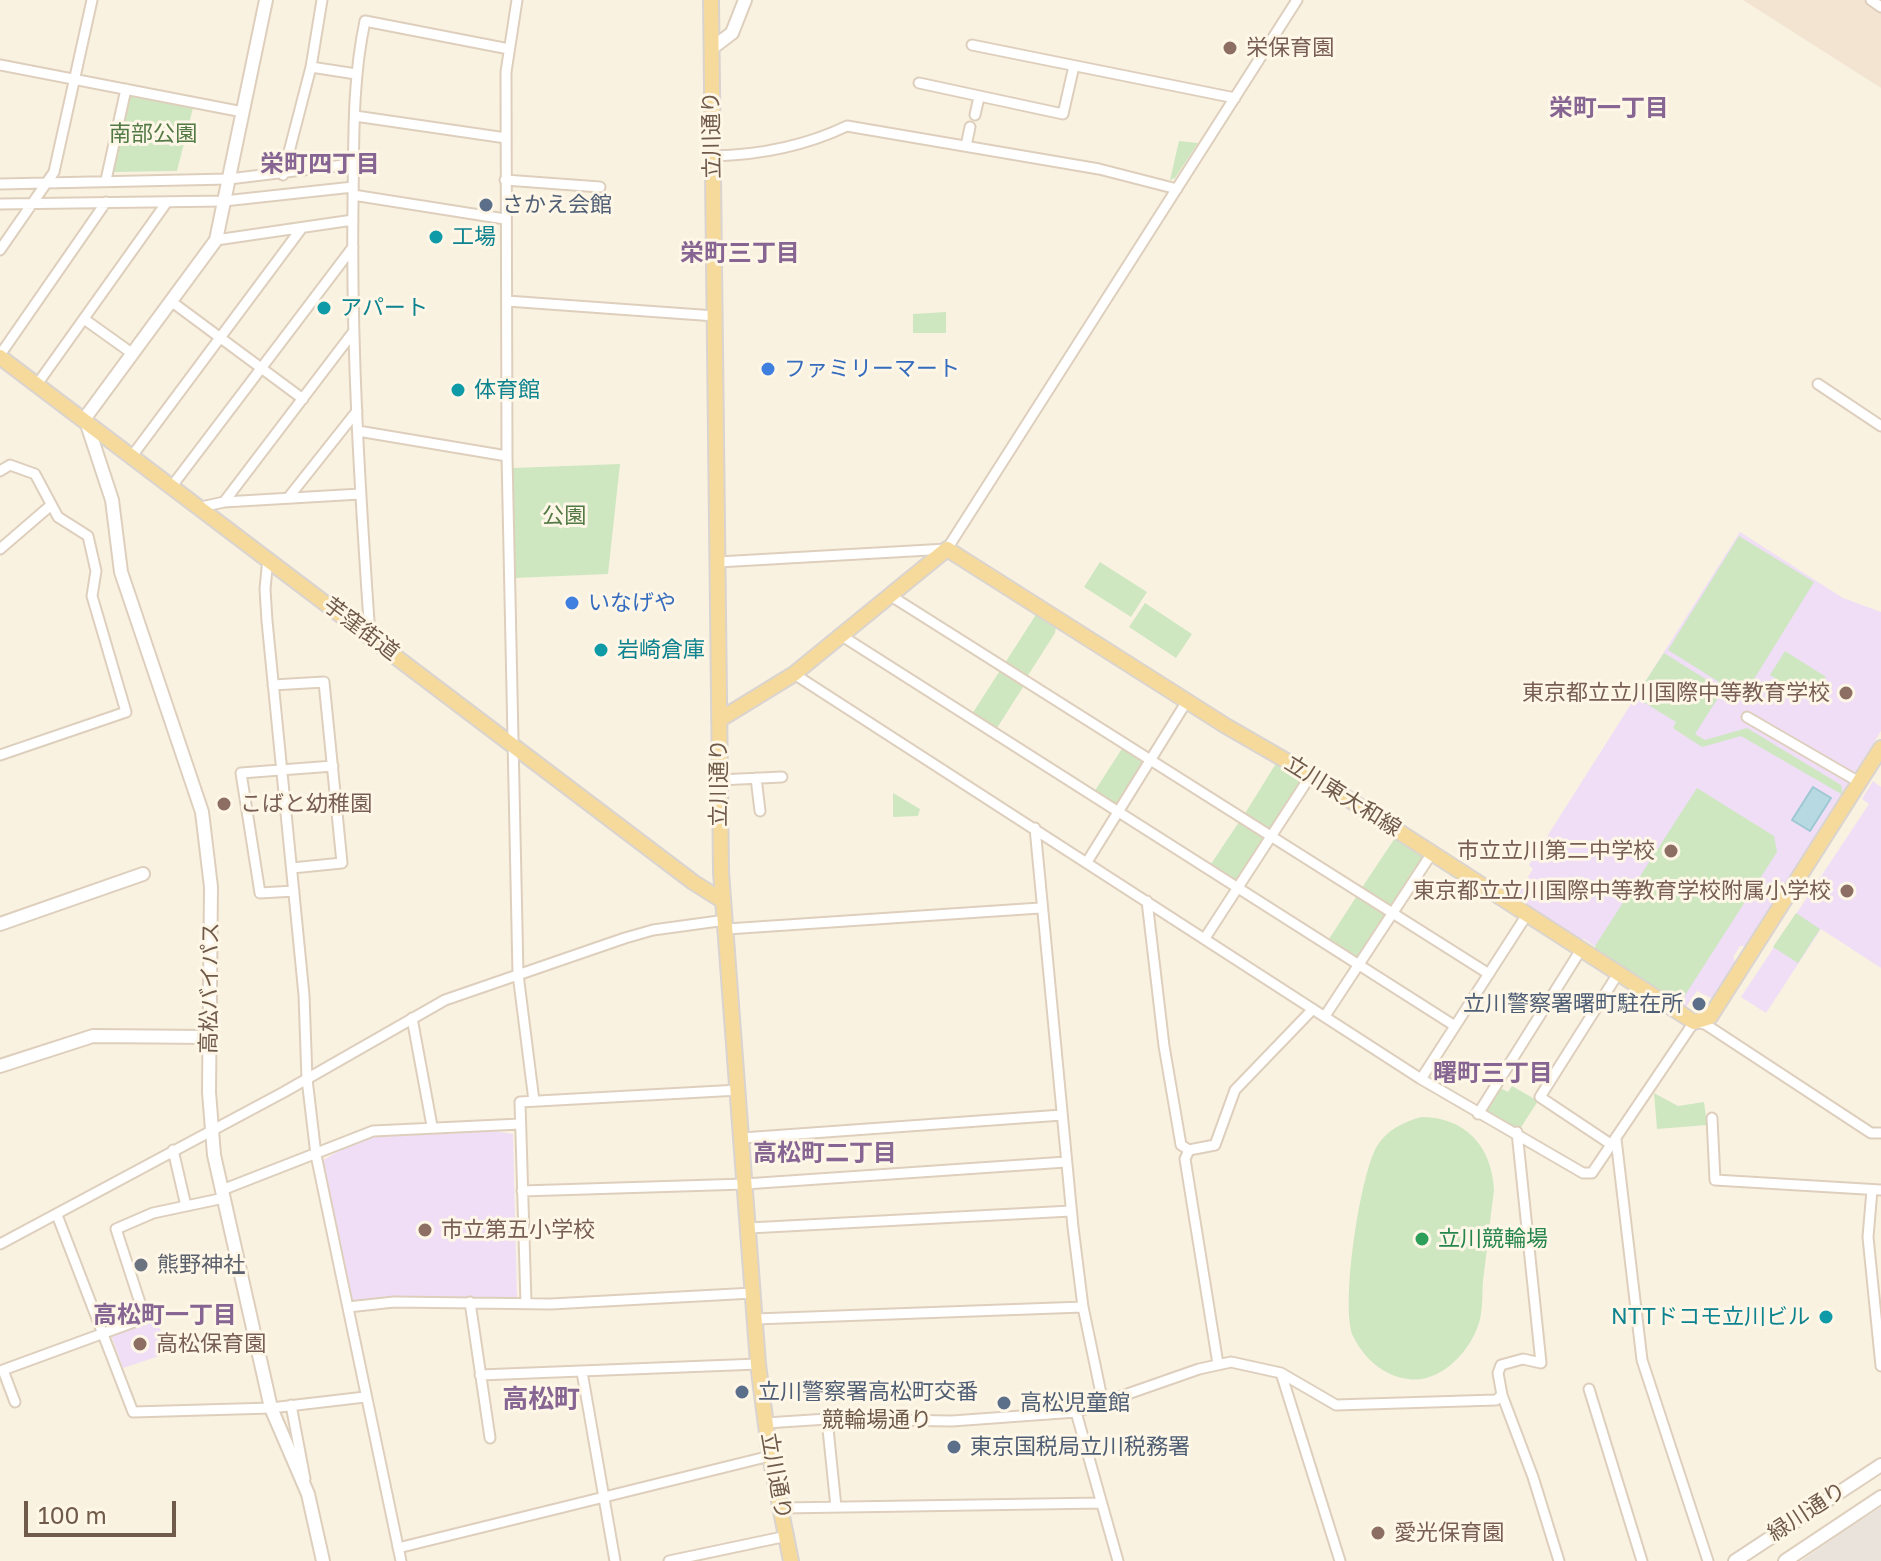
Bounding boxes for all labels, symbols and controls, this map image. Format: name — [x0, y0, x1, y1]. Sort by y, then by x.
place label: 栄保育園 — [1246, 35, 1334, 61]
marker: 栄保育園 — [1221, 39, 1239, 57]
street label: 立川通り — [698, 91, 726, 179]
district label: 栄町一丁目 — [1549, 94, 1669, 122]
park label: 南部公園 — [109, 121, 197, 147]
district label: 栄町四丁目 — [260, 150, 380, 178]
place label: さかえ会館 — [502, 192, 612, 218]
marker: さかえ会館 — [477, 196, 495, 214]
place label: 工場 — [452, 224, 496, 250]
marker: 工場 — [427, 228, 445, 246]
district label: 栄町三丁目 — [680, 239, 800, 267]
place label: アパート — [340, 295, 428, 321]
marker: アパート — [315, 299, 333, 317]
place label: ファミリーマート — [784, 356, 960, 382]
marker: ファミリーマート — [759, 360, 777, 378]
place label: 体育館 — [474, 377, 540, 403]
marker: 体育館 — [449, 381, 467, 399]
park label: 公園 — [542, 503, 586, 529]
place label: いなげや — [588, 590, 676, 616]
street label: 芋窪街道 — [318, 592, 404, 666]
marker: いなげや — [563, 594, 581, 612]
place label: 岩崎倉庫 — [617, 637, 705, 663]
marker: 岩崎倉庫 — [592, 641, 610, 659]
place label: 東京都立立川国際中等教育学校 — [1522, 680, 1830, 706]
marker: 東京都立立川国際中等教育学校 — [1837, 684, 1855, 702]
street label: 立川通り — [706, 739, 732, 827]
street label: 立川東大和線 — [1280, 750, 1406, 842]
place label: こばと幼稚園 — [240, 791, 372, 817]
marker: こばと幼稚園 — [215, 795, 233, 813]
place label: 市立立川第二中学校 — [1457, 838, 1655, 864]
marker: 市立立川第二中学校 — [1662, 842, 1680, 860]
place label: 東京都立立川国際中等教育学校附属小学校 — [1413, 878, 1831, 904]
marker: 東京都立立川国際中等教育学校附属小学校 — [1838, 882, 1856, 900]
street label: 高松バイパス — [196, 922, 224, 1054]
place label: 立川警察署曙町駐在所 — [1463, 991, 1683, 1017]
marker: 立川警察署曙町駐在所 — [1690, 995, 1708, 1013]
district label: 曙町三丁目 — [1433, 1059, 1553, 1087]
district label: 高松町二丁目 — [753, 1139, 897, 1167]
place label: 市立第五小学校 — [441, 1217, 595, 1243]
marker: 市立第五小学校 — [416, 1221, 434, 1239]
place label: 立川競輪場 — [1438, 1226, 1548, 1252]
marker: 立川競輪場 — [1413, 1230, 1431, 1248]
place label: 熊野神社 — [157, 1252, 245, 1278]
marker: 熊野神社 — [132, 1256, 150, 1274]
district label: 高松町一丁目 — [93, 1301, 237, 1329]
place label: NTTドコモ立川ビル — [1611, 1304, 1810, 1330]
marker: NTTドコモ立川ビル — [1817, 1308, 1835, 1326]
place label: 高松保育園 — [156, 1331, 266, 1357]
marker: 高松保育園 — [131, 1335, 149, 1353]
place label: 立川警察署高松町交番 — [758, 1379, 978, 1405]
marker: 立川警察署高松町交番 — [733, 1383, 751, 1401]
district label: 高松町 — [502, 1384, 580, 1416]
place label: 高松児童館 — [1020, 1390, 1130, 1416]
marker: 高松児童館 — [995, 1394, 1013, 1412]
street label: 競輪場通り — [822, 1407, 932, 1433]
street label: 立川通り — [755, 1430, 797, 1522]
place label: 東京国税局立川税務署 — [970, 1434, 1190, 1460]
marker: 東京国税局立川税務署 — [945, 1438, 963, 1456]
street label: 緑川通り — [1763, 1477, 1851, 1547]
scale bar — [28, 1485, 180, 1535]
text: 100 m — [38, 1500, 107, 1529]
place label: 愛光保育園 — [1394, 1520, 1504, 1546]
marker: 愛光保育園 — [1369, 1524, 1387, 1542]

